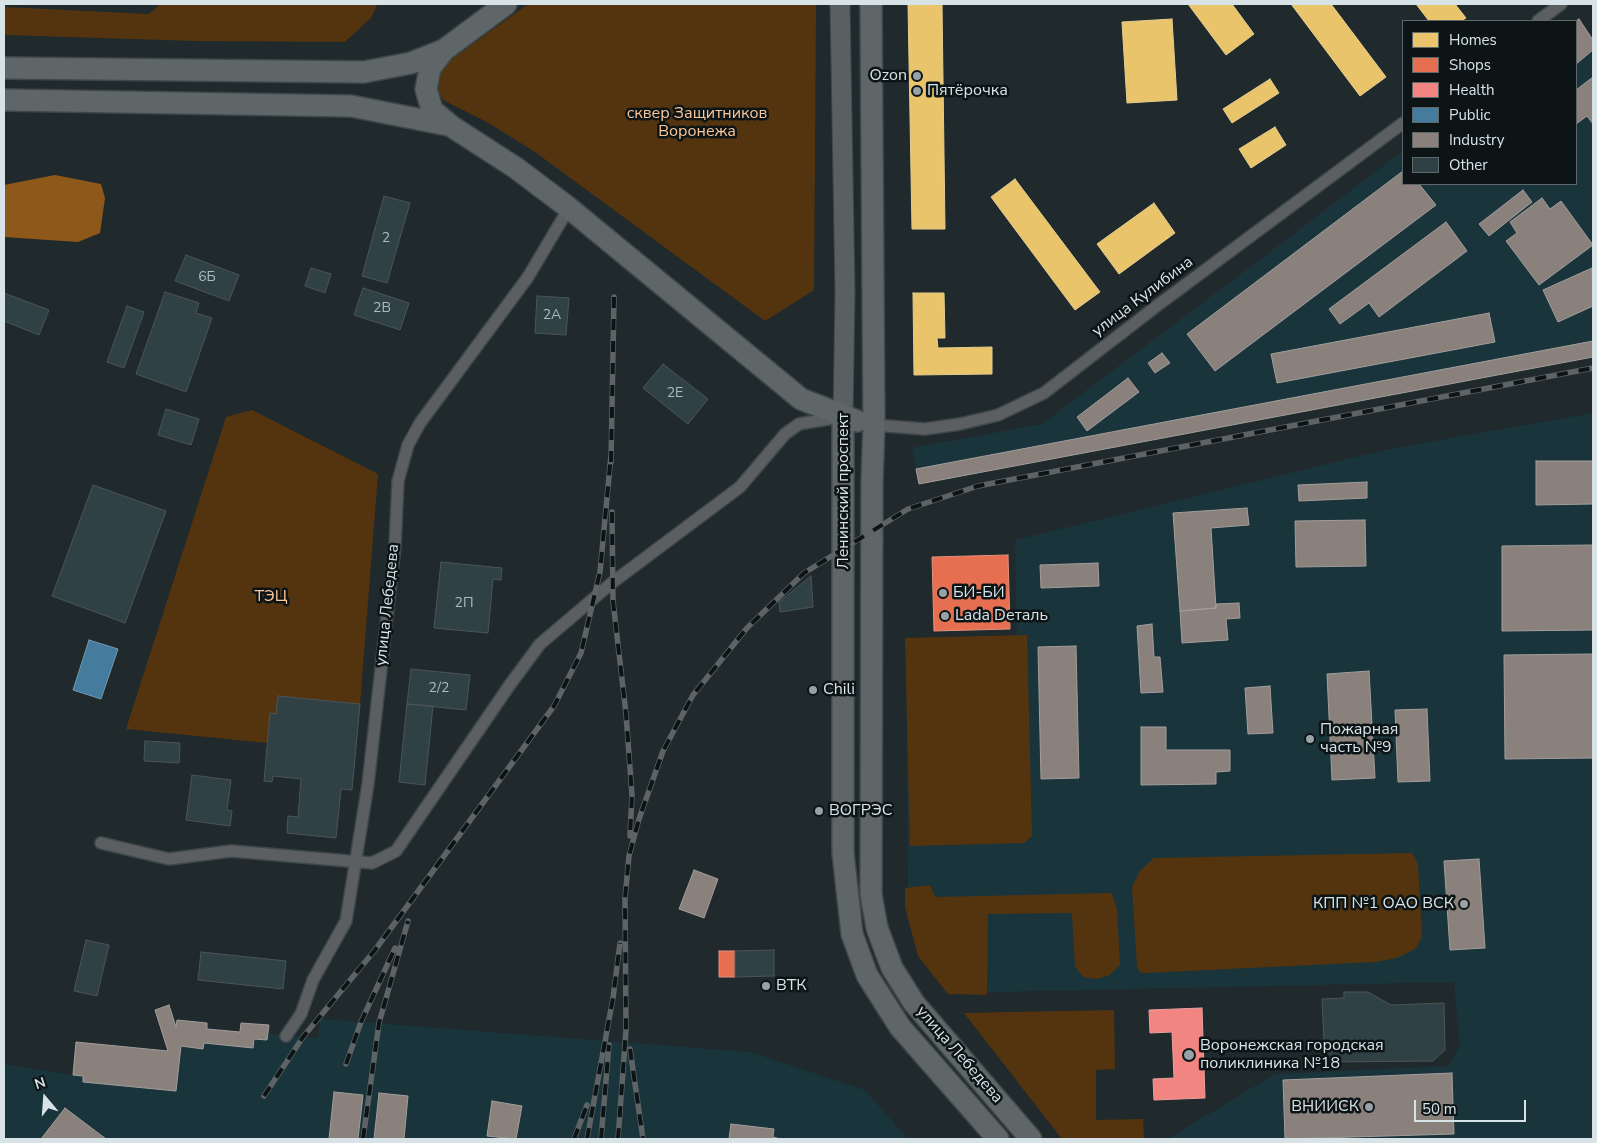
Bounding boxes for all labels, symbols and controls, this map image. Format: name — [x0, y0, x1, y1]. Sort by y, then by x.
legend — [1402, 20, 1577, 185]
text: Homes — [1449, 30, 1497, 50]
text: Shops — [1449, 55, 1491, 75]
place label: Ozon — [869, 66, 907, 86]
marker: Ozon — [911, 70, 923, 82]
text: Health — [1449, 80, 1494, 100]
place label: Пятёрочка — [927, 81, 1008, 101]
marker: Пятёрочка — [911, 85, 923, 97]
park label: сквер Защитников Воронежа — [627, 104, 767, 142]
text: Public — [1449, 105, 1490, 125]
text: Industry — [1449, 130, 1504, 150]
text: Other — [1449, 155, 1488, 175]
house number: 2 — [382, 231, 390, 247]
street label: улица Кулибина — [1089, 253, 1197, 341]
house number: 6Б — [198, 270, 216, 286]
house number: 2В — [373, 301, 391, 317]
house number: 2А — [543, 308, 561, 324]
house number: 2Е — [667, 386, 683, 402]
street label: Ленинский проспект — [834, 413, 854, 569]
street label: улица Лебедева — [372, 543, 404, 667]
place label: БИ-БИ — [953, 583, 1005, 603]
park label: ТЭЦ — [254, 587, 288, 607]
marker: БИ-БИ — [937, 587, 949, 599]
house number: 2П — [455, 596, 473, 612]
place label: Lada Dеталь — [955, 606, 1048, 626]
marker: Lada Dеталь — [939, 610, 951, 622]
place label: Chili — [823, 680, 855, 700]
house number: 2/2 — [429, 681, 449, 697]
marker: Chili — [807, 684, 819, 696]
place label: Пожарная часть №9 — [1320, 720, 1398, 758]
marker: Пожарная часть №9 — [1304, 733, 1316, 745]
place label: ВОГРЭС — [829, 801, 892, 821]
marker: ВОГРЭС — [813, 805, 825, 817]
place label: КПП №1 ОАО ВСК — [1313, 894, 1454, 914]
marker: КПП №1 ОАО ВСК — [1458, 898, 1470, 910]
place label: ВТК — [776, 976, 807, 996]
marker: ВТК — [760, 980, 772, 992]
street label: улица Лебедева — [912, 1002, 1006, 1108]
place label: Воронежская городская поликлиника №18 — [1200, 1036, 1384, 1074]
marker: Воронежская городская поликлиника №18 — [1182, 1048, 1196, 1062]
north arrow — [20, 1073, 70, 1123]
text: N — [32, 1073, 48, 1094]
scale bar — [1417, 1090, 1530, 1122]
place label: ВНИИСК — [1291, 1097, 1359, 1117]
text: 50 m — [1422, 1099, 1457, 1119]
marker: ВНИИСК — [1363, 1101, 1375, 1113]

